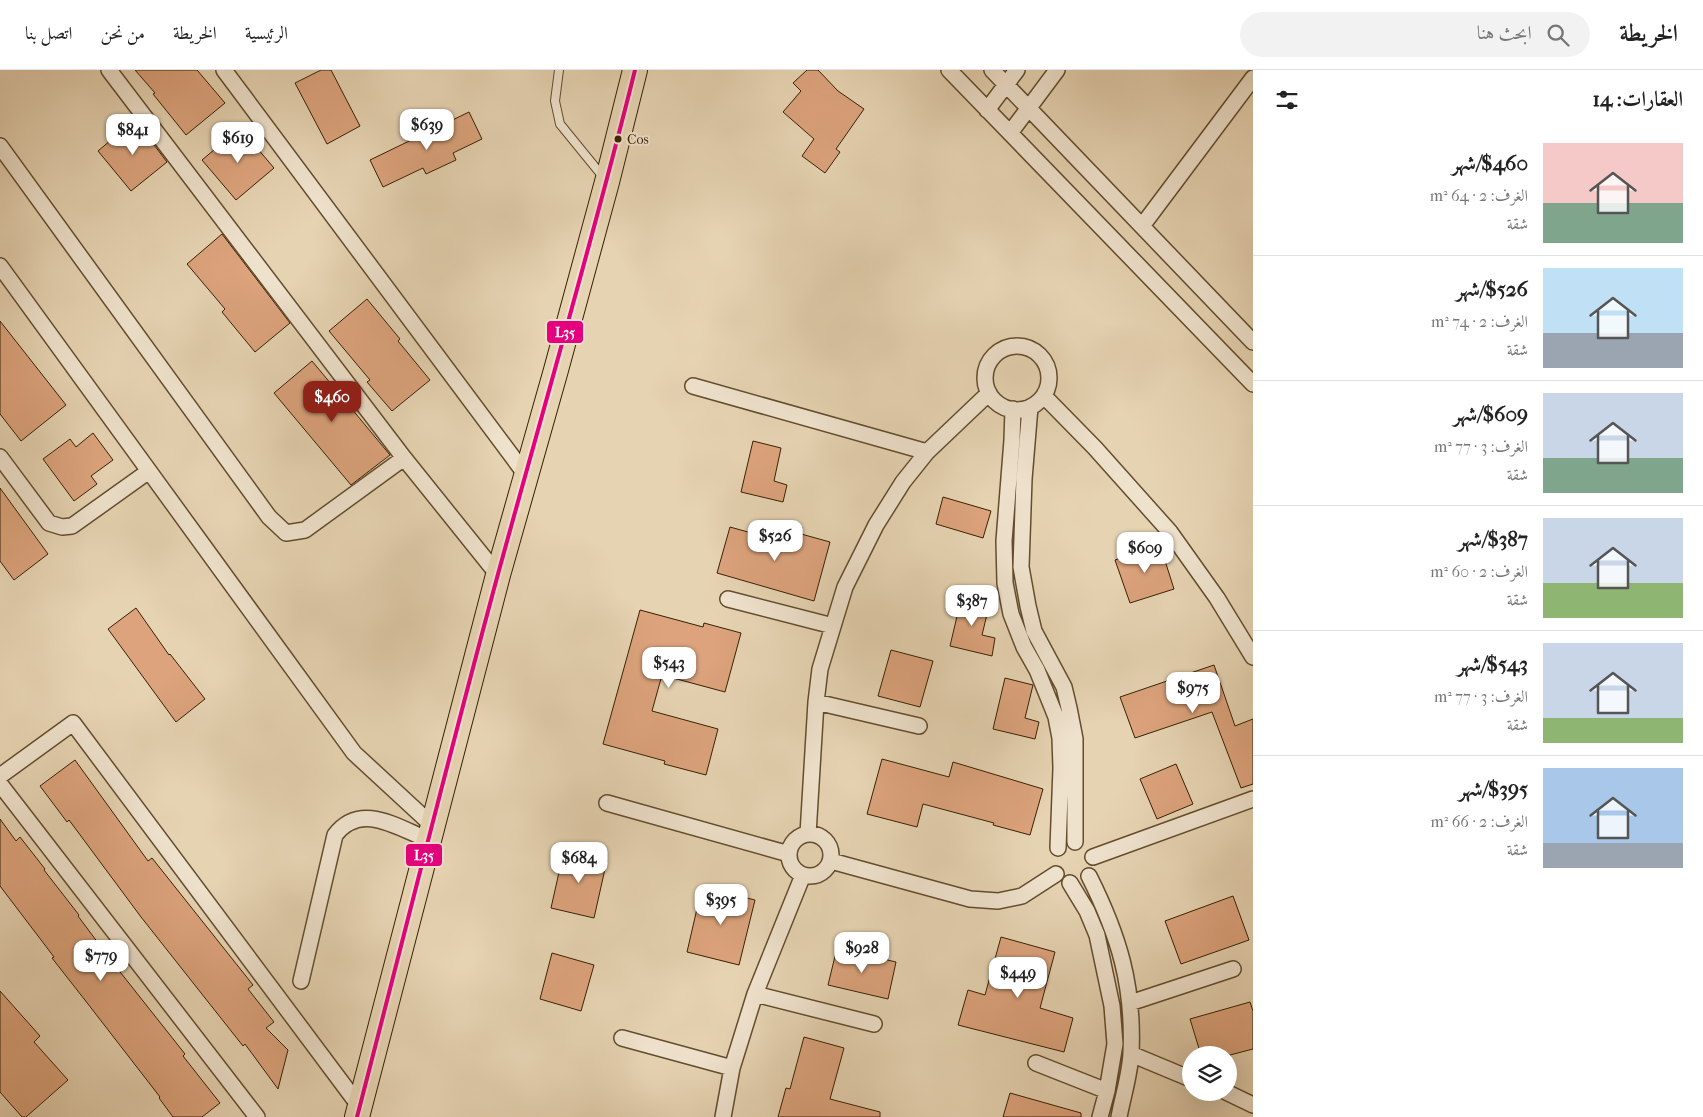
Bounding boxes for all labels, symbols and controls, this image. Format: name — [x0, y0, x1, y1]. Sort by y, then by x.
search box — [1240, 12, 1590, 57]
text: الخريطة — [1620, 19, 1678, 47]
icon: search — [1544, 21, 1572, 49]
text: ابحث هنا — [1477, 22, 1532, 44]
text: اتصل بنا — [25, 23, 72, 44]
text: من نحن — [100, 23, 145, 44]
text: الخريطة — [173, 23, 217, 44]
text: الرئيسية — [245, 23, 288, 44]
icon: filters — [1273, 86, 1301, 114]
text: العقارات: 14 — [1592, 87, 1683, 111]
pin: $639 — [397, 108, 457, 151]
pin: $841 — [103, 114, 163, 156]
text: $639 — [411, 115, 443, 134]
text: $841 — [117, 120, 149, 139]
pin: $619 — [208, 122, 268, 164]
text: $619 — [222, 128, 254, 147]
place label: Cos — [627, 131, 649, 148]
marker: Cos — [613, 134, 623, 144]
text: $460/شهر — [1452, 151, 1528, 175]
icon: home — [1583, 163, 1643, 223]
text: الغرف: 2 · 64 m² — [1430, 186, 1528, 205]
text: شقة — [1507, 214, 1528, 233]
text: $526/شهر — [1456, 277, 1528, 301]
icon: home — [1583, 288, 1643, 348]
text: الغرف: 2 · 74 m² — [1431, 312, 1528, 331]
line badge: L35 — [546, 320, 584, 344]
text: L35 — [555, 324, 575, 341]
text: شقة — [1507, 340, 1528, 359]
pin: $460 — [302, 380, 362, 423]
text: $460 — [314, 387, 350, 406]
text: $609/شهر — [1453, 402, 1528, 426]
icon: home — [1583, 413, 1643, 473]
text: الغرف: 3 · 77 m² — [1434, 437, 1528, 456]
text: شقة — [1507, 465, 1528, 484]
pin: $526 — [745, 520, 805, 562]
text: $526 — [759, 526, 791, 545]
text: $387/شهر — [1458, 527, 1528, 551]
pin: $609 — [1115, 532, 1175, 574]
text: $609 — [1128, 538, 1162, 557]
icon: home — [1583, 538, 1643, 598]
text: الغرف: 2 · 60 m² — [1430, 562, 1528, 581]
pin: $387 — [942, 584, 1002, 627]
text: شقة — [1507, 590, 1528, 609]
text: $387 — [956, 591, 988, 610]
pin: $543 — [639, 646, 699, 689]
text: $543/شهر — [1457, 652, 1528, 676]
text: $543 — [653, 653, 685, 672]
icon: home — [1583, 663, 1643, 723]
pin: $975 — [1163, 672, 1223, 714]
text: $975 — [1177, 678, 1209, 697]
text: الغرف: 3 · 77 m² — [1434, 687, 1528, 706]
text: شقة — [1507, 715, 1528, 734]
text: $395/شهر — [1459, 777, 1528, 801]
icon: home — [1583, 788, 1643, 848]
text: الغرف: 2 · 66 m² — [1430, 812, 1528, 831]
text: شقة — [1507, 840, 1528, 859]
pin: $684 — [549, 842, 609, 884]
line badge: L35 — [405, 843, 443, 867]
text: L35 — [414, 847, 434, 864]
text: $684 — [562, 848, 596, 867]
pin: $395 — [691, 884, 751, 926]
text: $395 — [706, 890, 736, 909]
pin: $928 — [832, 932, 892, 974]
text: $928 — [845, 938, 879, 957]
pin: $779 — [71, 940, 131, 982]
text: $779 — [85, 946, 117, 965]
pin: $449 — [988, 956, 1048, 999]
text: $449 — [1000, 963, 1036, 982]
map controls — [1182, 1046, 1237, 1101]
button: layers — [1182, 1046, 1237, 1101]

